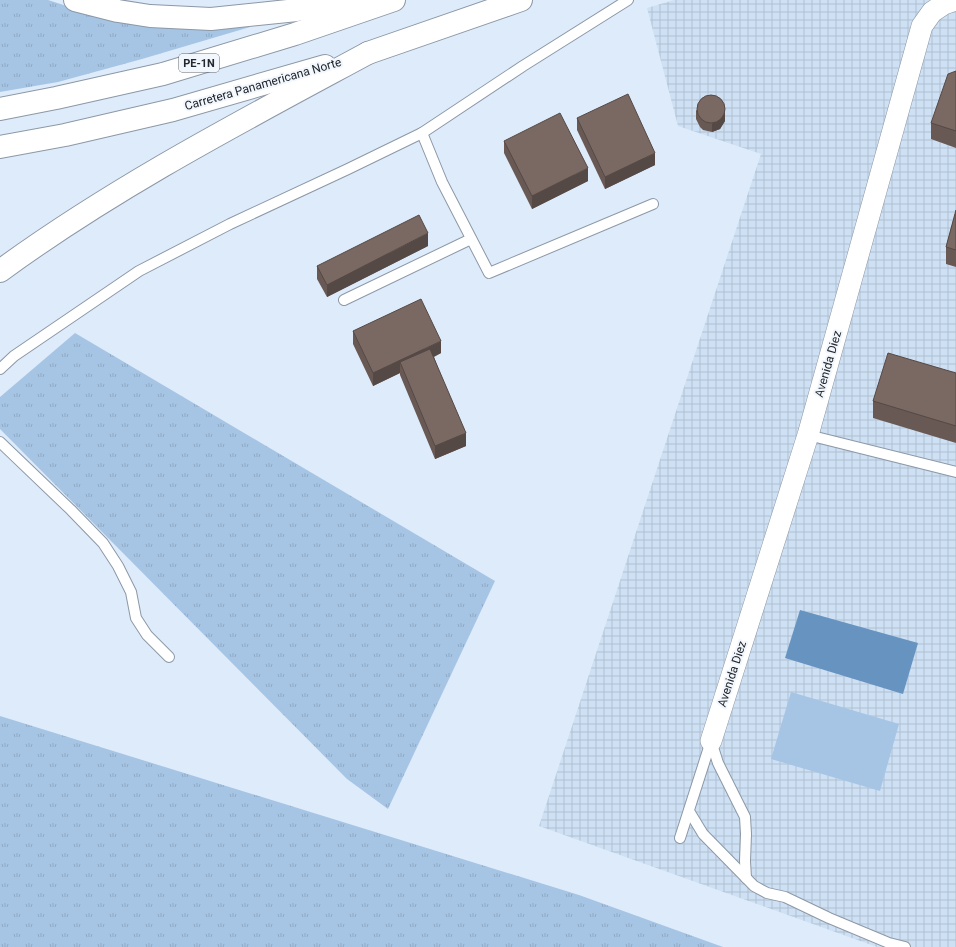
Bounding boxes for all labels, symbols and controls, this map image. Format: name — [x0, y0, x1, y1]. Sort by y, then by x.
road number: PE-1N — [179, 54, 219, 72]
street label: Carretera Panamericana Norte — [183, 55, 343, 113]
street label: Avenida Diez — [812, 329, 844, 399]
street label: Avenida Diez — [715, 639, 749, 709]

